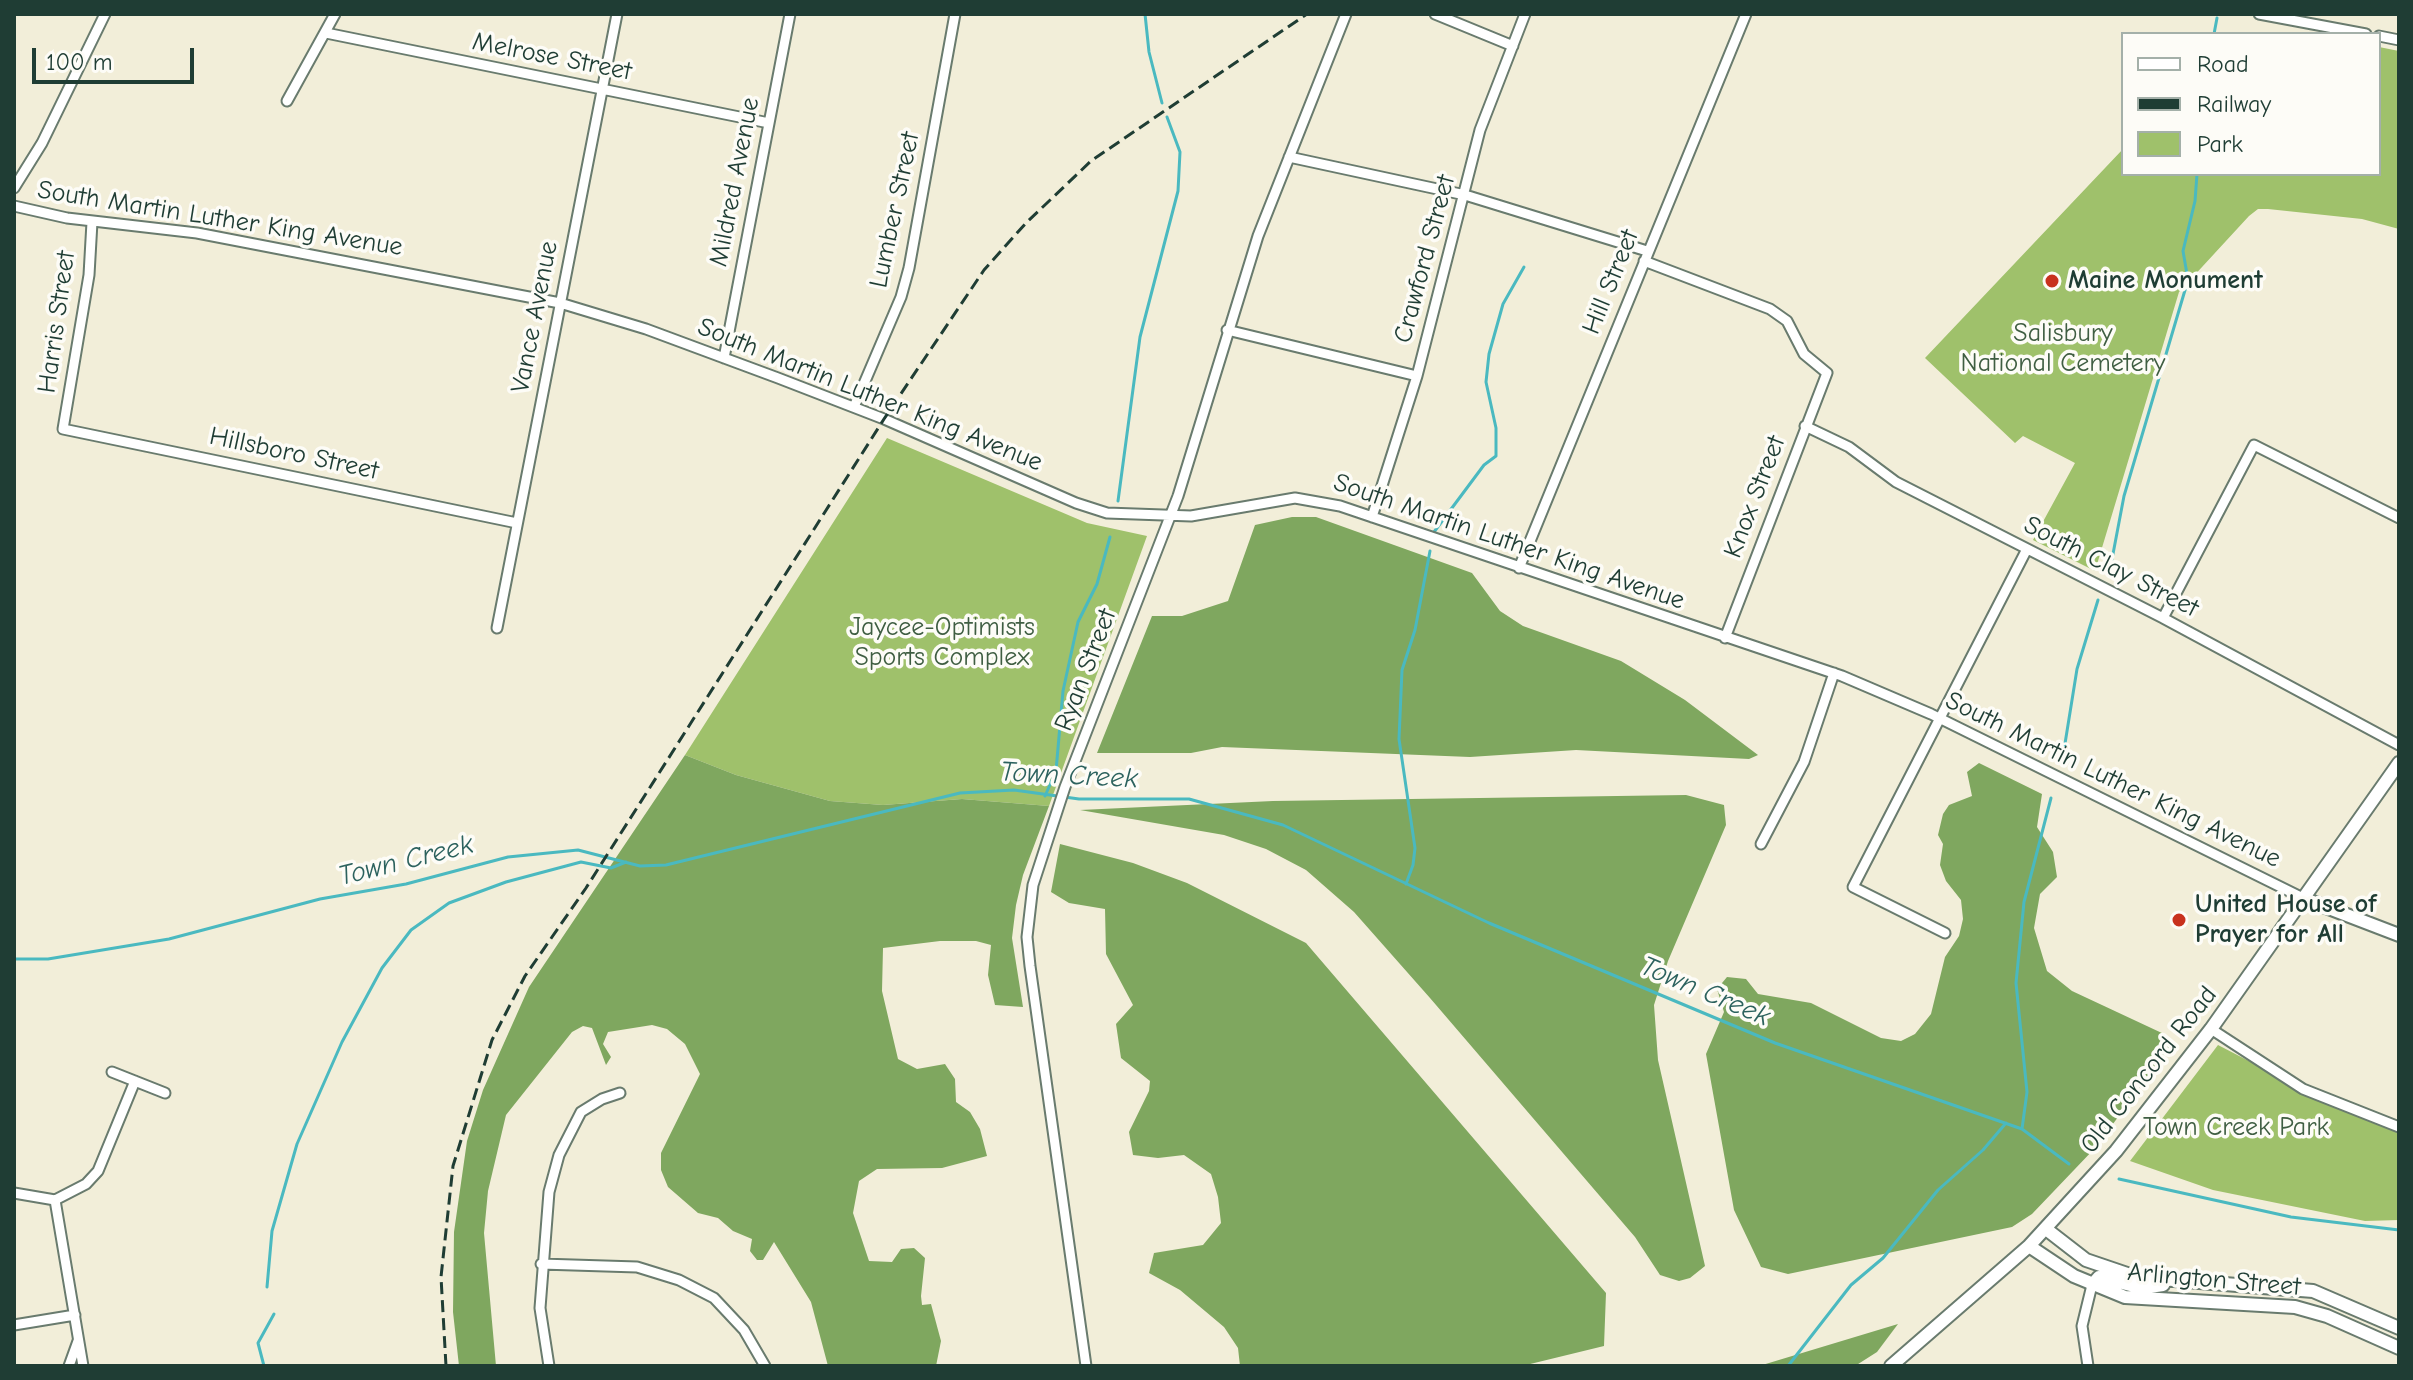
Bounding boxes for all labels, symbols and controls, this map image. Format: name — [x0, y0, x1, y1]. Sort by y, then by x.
street label: Melrose Street — [470, 26, 634, 88]
scale bar — [36, 32, 198, 82]
legend — [2121, 32, 2381, 176]
text: 100 m — [46, 48, 113, 76]
text: Road — [2197, 50, 2249, 78]
text: Railway — [2197, 90, 2271, 118]
street label: Mildred Avenue — [703, 95, 767, 269]
street label: Lumber Street — [863, 129, 927, 291]
text: Park — [2197, 130, 2243, 158]
street label: Crawford Street — [1388, 172, 1462, 346]
street label: South Martin Luther King Avenue — [35, 175, 405, 263]
street label: Hill Street — [1576, 225, 1646, 339]
street label: Vance Avenue — [505, 239, 565, 395]
street label: Harris Street — [32, 249, 82, 395]
place label: Maine Monument — [2068, 265, 2263, 297]
marker: Maine Monument — [2043, 272, 2061, 290]
street label: South Martin Luther King Avenue — [693, 311, 1047, 479]
park label: Salisbury National Cemetery — [1961, 318, 2165, 380]
street label: Hillsboro Street — [207, 421, 381, 487]
street label: Knox Street — [1717, 432, 1793, 562]
street label: South Martin Luther King Avenue — [1329, 467, 1689, 617]
street label: South Clay Street — [2018, 510, 2204, 624]
street label: Ryan Street — [1048, 605, 1124, 735]
park label: Jaycee-Optimists Sports Complex — [849, 612, 1035, 674]
street label: South Martin Luther King Avenue — [1940, 685, 2286, 875]
water label: Town Creek — [999, 756, 1139, 796]
water label: Town Creek — [335, 828, 477, 894]
place label: United House of Prayer for All — [2195, 889, 2377, 950]
marker: United House of Prayer for All — [2170, 911, 2188, 929]
water label: Town Creek — [1635, 950, 1775, 1034]
street label: Old Concord Road — [2074, 980, 2224, 1160]
park label: Town Creek Park — [2143, 1112, 2329, 1144]
street label: Arlington Street — [2126, 1257, 2302, 1303]

